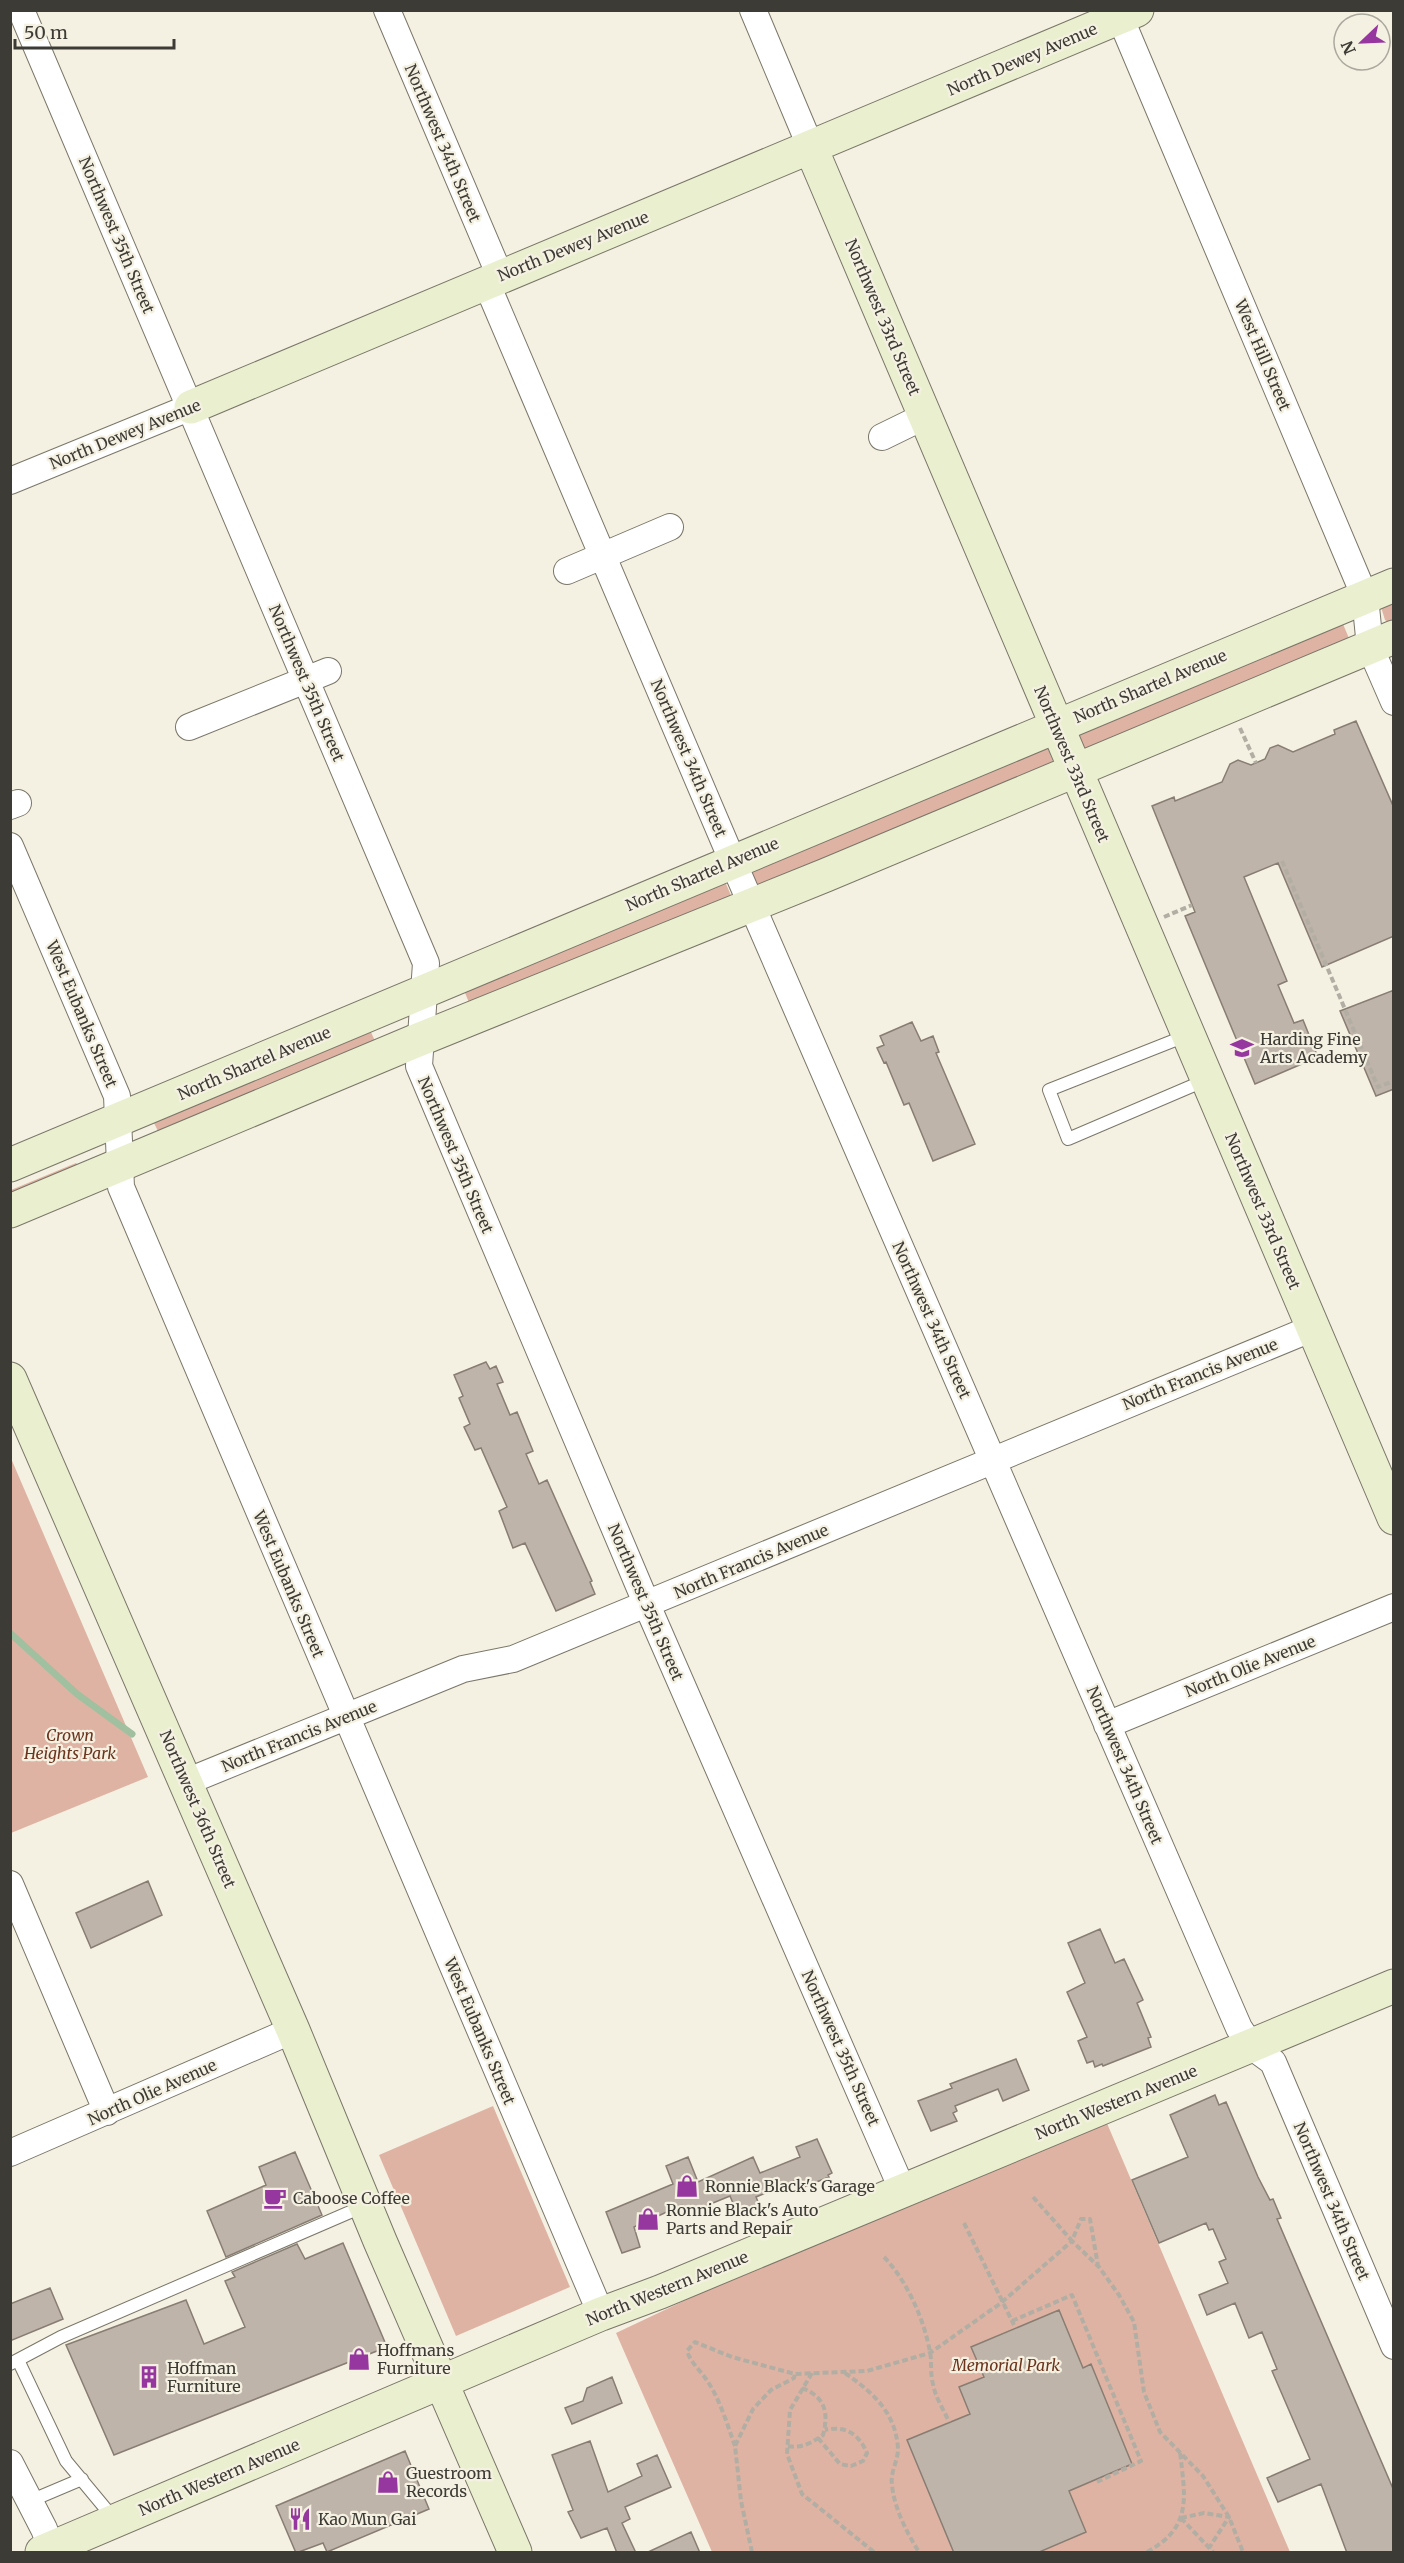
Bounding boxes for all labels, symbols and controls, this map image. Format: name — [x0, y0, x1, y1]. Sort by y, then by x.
scale bar — [15, 12, 174, 50]
north arrow — [1332, 12, 1392, 72]
street label: North Dewey Avenue — [944, 18, 1100, 100]
text: 50 m — [24, 21, 68, 44]
text: N — [1336, 38, 1360, 58]
street label: Northwest 34th Street — [401, 61, 486, 226]
street label: Northwest 35th Street — [75, 154, 159, 317]
street label: North Dewey Avenue — [495, 207, 651, 285]
street label: Northwest 33rd Street — [841, 236, 925, 399]
street label: West Hill Street — [1230, 295, 1296, 414]
street label: North Dewey Avenue — [47, 395, 203, 473]
street label: Northwest 35th Street — [265, 602, 349, 765]
street label: North Shartel Avenue — [1071, 645, 1229, 727]
street label: Northwest 34th Street — [647, 676, 732, 841]
street label: Northwest 33rd Street — [1030, 683, 1114, 846]
street label: North Shartel Avenue — [623, 833, 781, 915]
street label: West Eubanks Street — [42, 937, 122, 1091]
street label: North Shartel Avenue — [175, 1022, 333, 1104]
place label: Harding Fine Arts Academy — [1259, 1029, 1368, 1067]
school or university icon: Harding Fine Arts Academy — [1229, 1035, 1255, 1061]
street label: Northwest 35th Street — [414, 1074, 498, 1237]
street label: Northwest 33rd Street — [1221, 1130, 1305, 1293]
street label: Northwest 34th Street — [888, 1238, 976, 1402]
street label: North Francis Avenue — [1119, 1334, 1281, 1414]
street label: West Eubanks Street — [249, 1507, 329, 1661]
street label: North Francis Avenue — [671, 1519, 831, 1603]
street label: Northwest 35th Street — [604, 1521, 688, 1684]
street label: North Olie Avenue — [1182, 1631, 1318, 1701]
street label: Northwest 34th Street — [1083, 1683, 1168, 1848]
street label: North Francis Avenue — [218, 1696, 380, 1776]
park label: Crown Heights Park — [23, 1725, 116, 1763]
street label: Northwest 36th Street — [156, 1727, 241, 1892]
street label: West Eubanks Street — [440, 1954, 520, 2108]
street label: Northwest 35th Street — [798, 1967, 885, 2130]
street label: North Olie Avenue — [84, 2055, 220, 2129]
street label: North Western Avenue — [1032, 2060, 1200, 2144]
street label: Northwest 34th Street — [1290, 2119, 1375, 2284]
shop icon: Ronnie Black's Garage — [674, 2173, 700, 2199]
place label: Ronnie Black's Garage — [705, 2176, 875, 2196]
cafe icon: Caboose Coffee — [262, 2185, 288, 2211]
place label: Caboose Coffee — [293, 2188, 410, 2208]
place label: Ronnie Black's Auto Parts and Repair — [666, 2200, 818, 2238]
shop icon: Ronnie Black's Auto Parts and Repair — [635, 2206, 661, 2232]
street label: North Western Avenue — [583, 2246, 751, 2330]
place label: Hoffmans Furniture — [377, 2340, 454, 2378]
shop icon: Hoffmans Furniture — [346, 2346, 372, 2372]
park label: Memorial Park — [951, 2355, 1060, 2375]
place label: Hoffman Furniture — [167, 2358, 241, 2396]
building icon: Hoffman Furniture — [136, 2364, 162, 2390]
street label: North Western Avenue — [136, 2434, 302, 2520]
place label: Guestroom Records — [406, 2463, 492, 2501]
shop icon: Guestroom Records — [375, 2469, 401, 2495]
restaurant icon: Kao Mun Gai — [287, 2506, 313, 2532]
place label: Kao Mun Gai — [318, 2509, 416, 2529]

